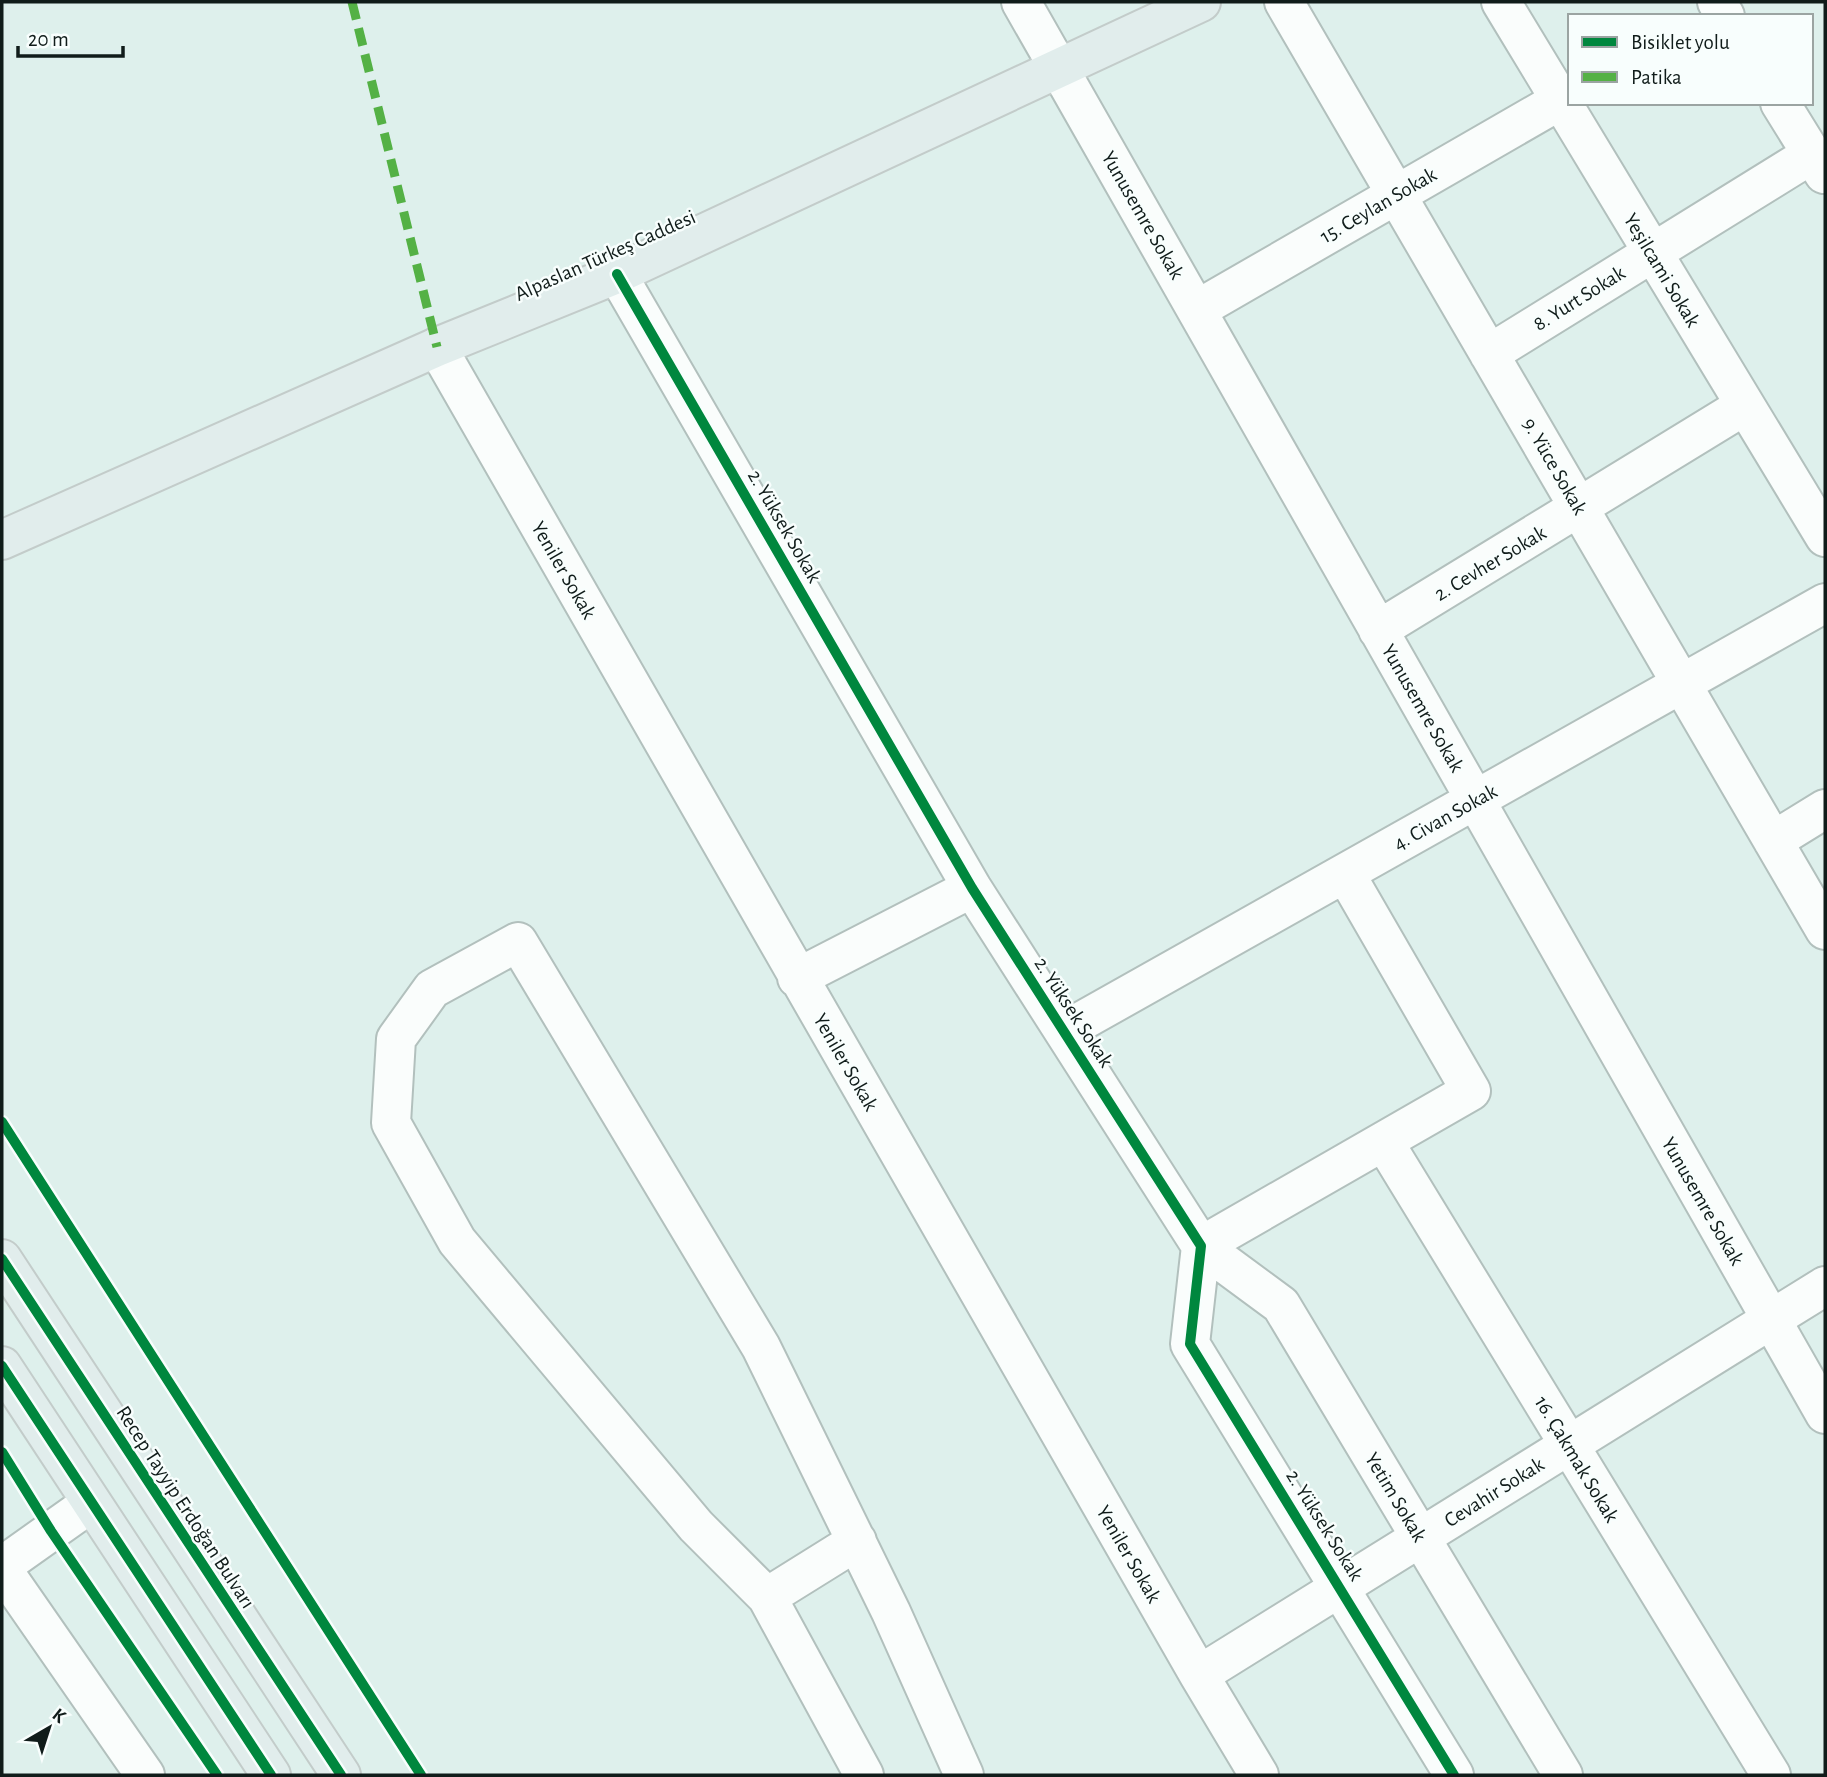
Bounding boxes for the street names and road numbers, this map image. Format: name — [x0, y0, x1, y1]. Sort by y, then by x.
street label: Yunusemre Sokak — [1097, 148, 1188, 283]
street label: 15. Ceylan Sokak — [1316, 163, 1440, 247]
street label: Alpaslan Türkeş Caddesi — [512, 206, 699, 305]
street label: Yeşilcami Sokak — [1620, 210, 1704, 331]
street label: 8. Yurt Sokak — [1530, 262, 1629, 335]
street label: 9. Yüce Sokak — [1518, 414, 1591, 519]
street label: 2. Yüksek Sokak — [744, 466, 826, 587]
street label: Yeniler Sokak — [527, 518, 600, 623]
street label: 2. Cevher Sokak — [1431, 522, 1550, 605]
street label: Yunusemre Sokak — [1377, 641, 1468, 776]
street label: 4. Civan Sokak — [1390, 780, 1501, 854]
street label: 2. Yüksek Sokak — [1030, 953, 1117, 1071]
street label: Yeniler Sokak — [809, 1010, 882, 1115]
street label: Yunusemre Sokak — [1657, 1134, 1748, 1269]
street label: 16. Çakmak Sokak — [1531, 1392, 1623, 1526]
street label: Recep Tayyip Erdoğan Bulvarı — [112, 1402, 259, 1612]
street label: Yetim Sokak — [1361, 1449, 1430, 1546]
street label: Cevahir Sokak — [1441, 1453, 1548, 1531]
street label: 2. Yüksek Sokak — [1282, 1466, 1367, 1585]
street label: Yeniler Sokak — [1092, 1502, 1165, 1607]

